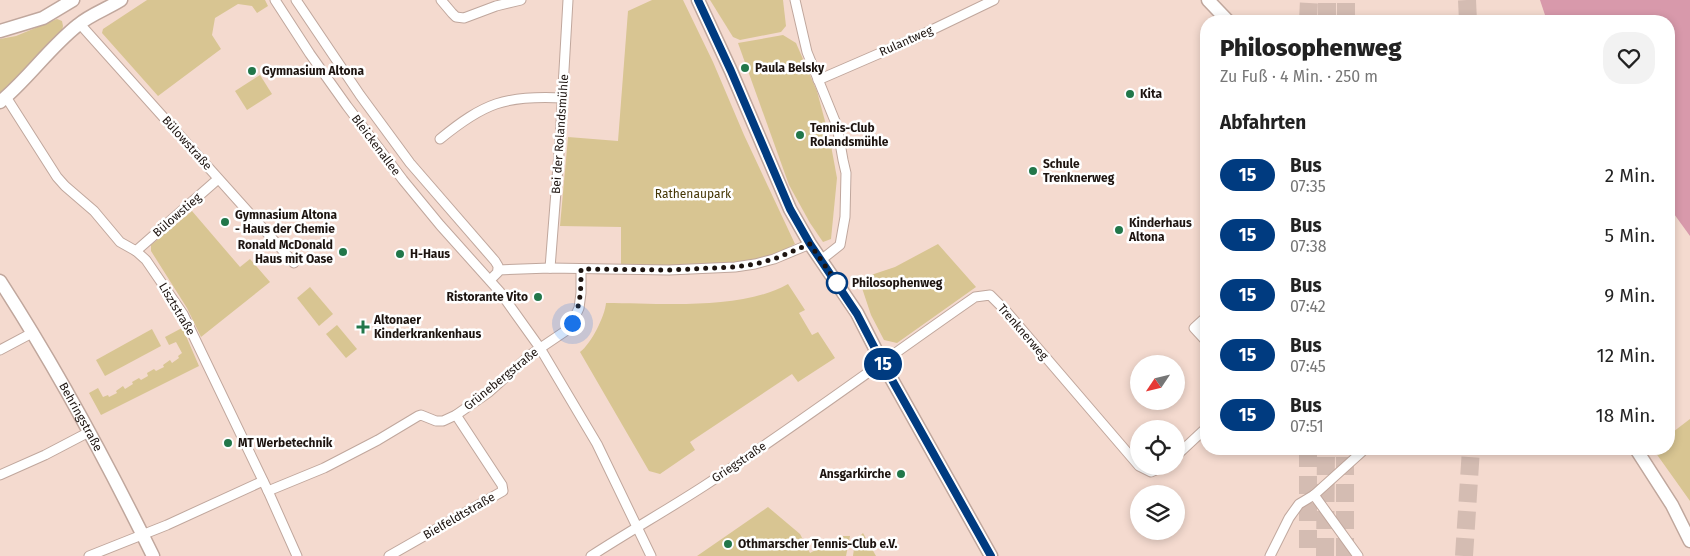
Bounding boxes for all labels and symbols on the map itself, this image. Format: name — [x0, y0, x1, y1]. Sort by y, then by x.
street label: Rulantweg — [877, 23, 936, 59]
place label: Paula Belsky — [755, 61, 825, 75]
marker: Paula Belsky — [739, 62, 751, 74]
place label: Gymnasium Altona — [262, 64, 364, 78]
marker: Gymnasium Altona — [246, 65, 258, 77]
street label: Bei der Rolandsmühle — [549, 74, 571, 194]
place label: Kita — [1140, 87, 1162, 101]
marker: Kita — [1124, 88, 1136, 100]
street label: Bleickenallee — [349, 112, 403, 178]
street label: Bülowstraße — [159, 113, 215, 173]
place label: Tennis-Club Rolandsmühle — [810, 121, 889, 149]
marker: Tennis-Club Rolandsmühle — [794, 129, 806, 141]
place label: Schule Trenknerweg — [1043, 157, 1115, 185]
marker: Schule Trenknerweg — [1027, 165, 1039, 177]
park label: Rathenaupark — [655, 187, 732, 201]
street label: Bülowstieg — [150, 190, 205, 240]
place label: Gymnasium Altona - Haus der Chemie — [235, 208, 337, 236]
marker: Gymnasium Altona - Haus der Chemie — [219, 216, 231, 228]
place label: Kinderhaus Altona — [1128, 216, 1192, 244]
marker: Kinderhaus Altona — [1113, 224, 1125, 236]
place label: Ronald McDonald Haus mit Oase — [238, 238, 333, 266]
marker: Ronald McDonald Haus mit Oase — [337, 246, 349, 258]
place label: H-Haus — [410, 247, 450, 261]
marker: H-Haus — [394, 248, 406, 260]
marker: Philosophenweg — [826, 272, 848, 294]
place label: Philosophenweg — [852, 276, 943, 290]
street label: Lisztstraße — [156, 280, 198, 338]
place label: Ristorante Vito — [447, 290, 528, 304]
marker: Ristorante Vito — [532, 291, 544, 303]
street label: Trenknerweg — [995, 301, 1052, 363]
your location — [560, 311, 585, 336]
place label: Altonaer Kinderkrankenhaus — [373, 313, 481, 341]
marker: Altonaer Kinderkrankenhaus — [356, 320, 370, 334]
street label: Grünebergstraße — [461, 345, 541, 413]
line badge: 15 — [860, 348, 906, 380]
north arrow — [1130, 355, 1185, 410]
street label: Behringstraße — [56, 380, 105, 454]
place label: MT Werbetechnik — [238, 436, 333, 450]
marker: MT Werbetechnik — [222, 437, 234, 449]
street label: Griegstraße — [709, 439, 769, 485]
place label: Ansgarkirche — [819, 467, 891, 481]
marker: Ansgarkirche — [895, 468, 907, 480]
street label: Bielfeldtstraße — [421, 490, 497, 542]
place label: Othmarscher Tennis-Club e.V. — [738, 537, 897, 551]
marker: Othmarscher Tennis-Club e.V. — [722, 538, 734, 550]

